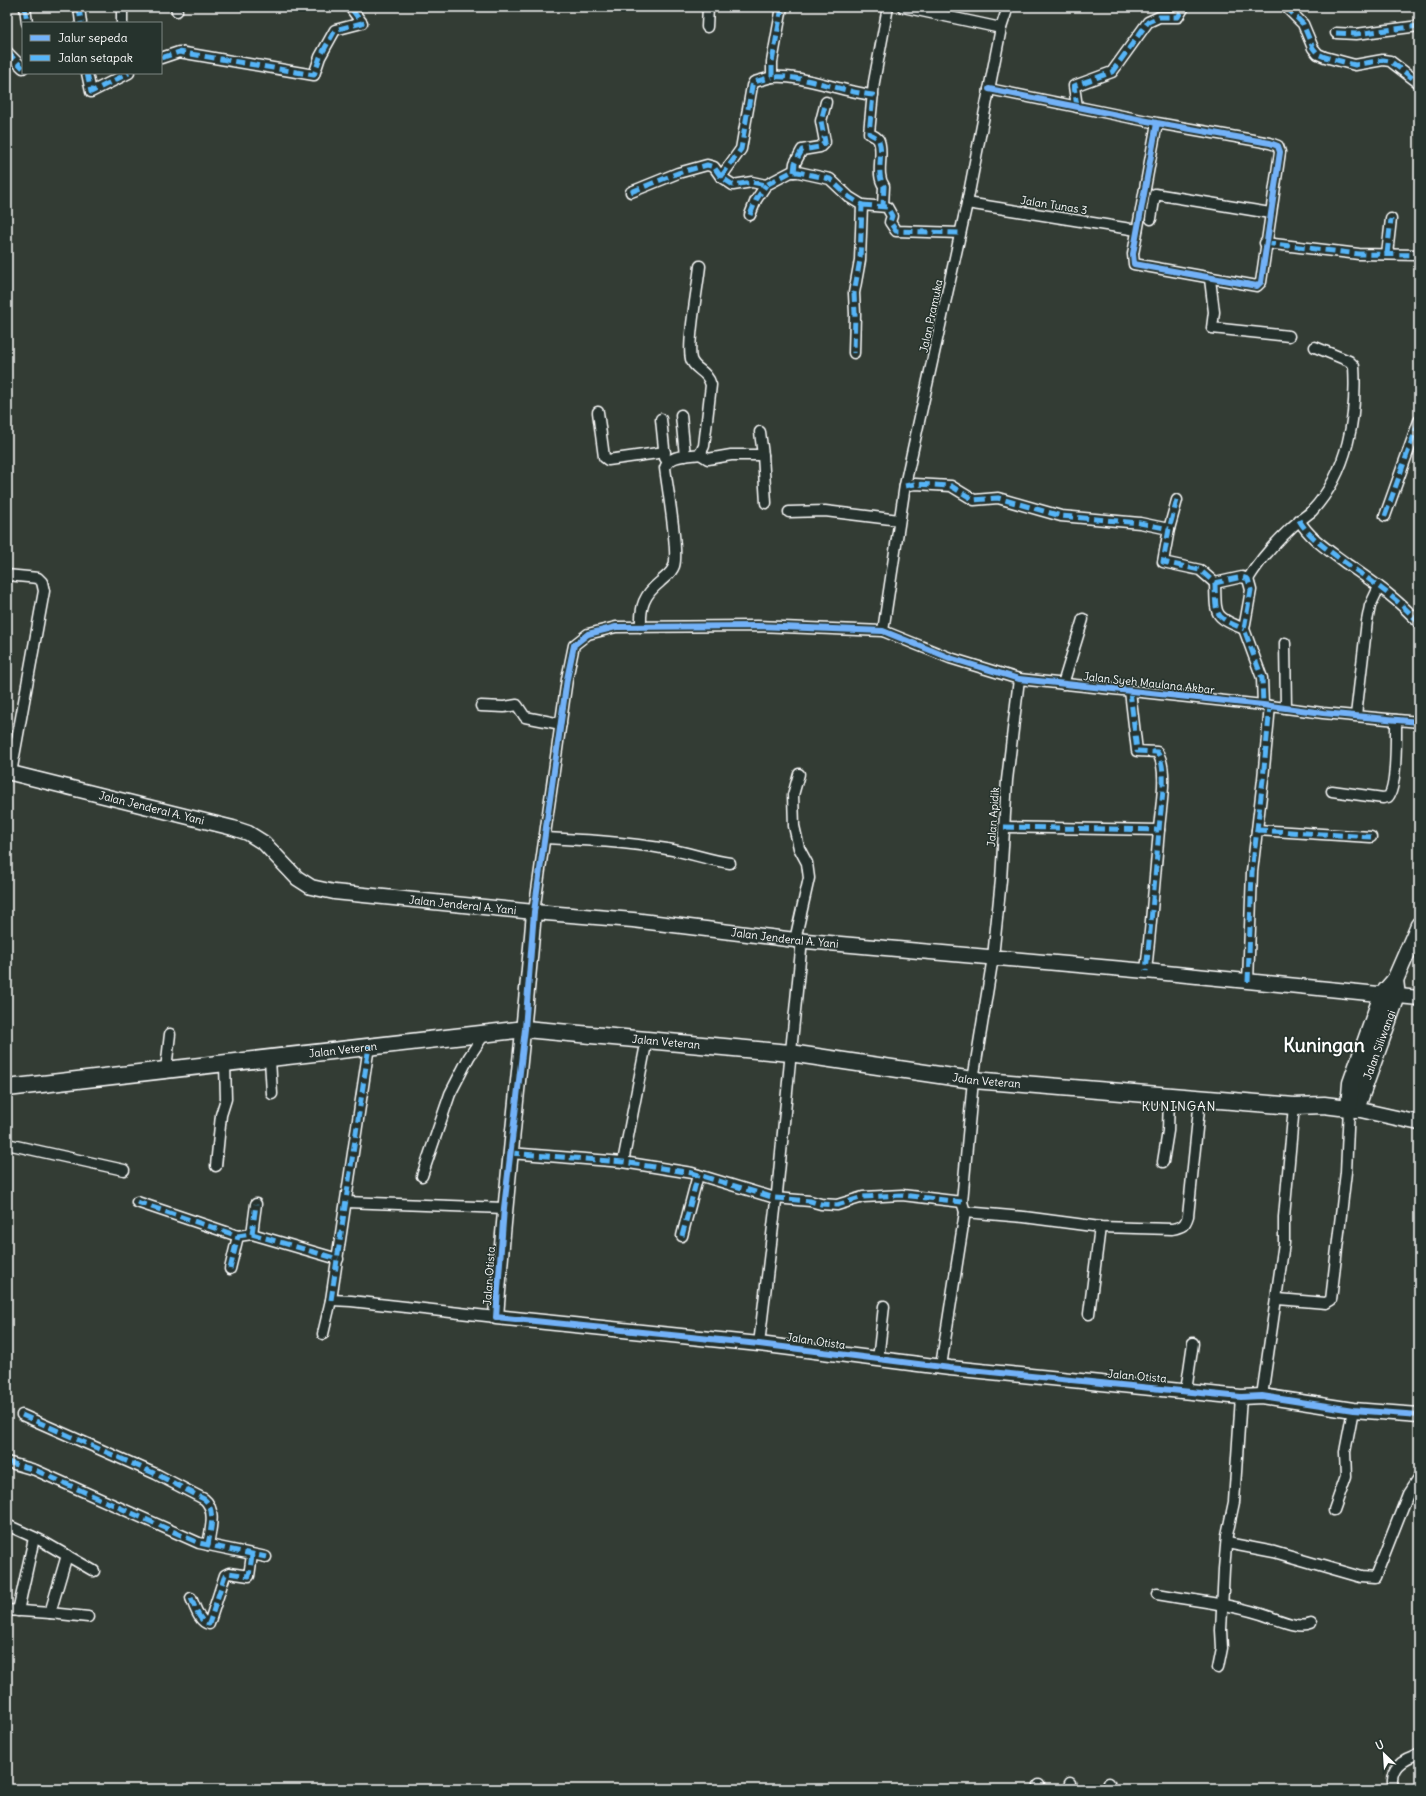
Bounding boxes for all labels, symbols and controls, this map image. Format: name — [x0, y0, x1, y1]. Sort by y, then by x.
legend — [22, 22, 162, 74]
text: Jalur sepeda — [58, 30, 128, 45]
text: Jalan setapak — [58, 50, 133, 65]
street label: Jalan Tunas 3 — [1020, 193, 1088, 217]
street label: Jalan Pramuka — [916, 278, 946, 354]
street label: Jalan Syeh Maulana Akbar — [1083, 669, 1216, 697]
street label: Jalan Apidik — [984, 786, 1002, 847]
street label: Jalan Jenderal A. Yani — [97, 788, 206, 828]
street label: Jalan Jenderal A. Yani — [408, 893, 517, 917]
street label: Jalan Jenderal A. Yani — [730, 925, 839, 951]
street label: Jalan Siliwangi — [1360, 1008, 1398, 1082]
street label: Jalan Veteran — [631, 1032, 701, 1052]
district label: Kuningan — [1283, 1033, 1365, 1057]
street label: Jalan Veteran — [308, 1039, 378, 1061]
street label: Jalan Veteran — [952, 1070, 1021, 1091]
district label: KUNINGAN — [1141, 1098, 1217, 1115]
street label: Jalan Otista — [480, 1246, 498, 1306]
street label: Jalan Otista — [786, 1330, 846, 1352]
street label: Jalan Otista — [1107, 1366, 1167, 1386]
north arrow — [1364, 1734, 1404, 1774]
text: U — [1373, 1737, 1386, 1753]

